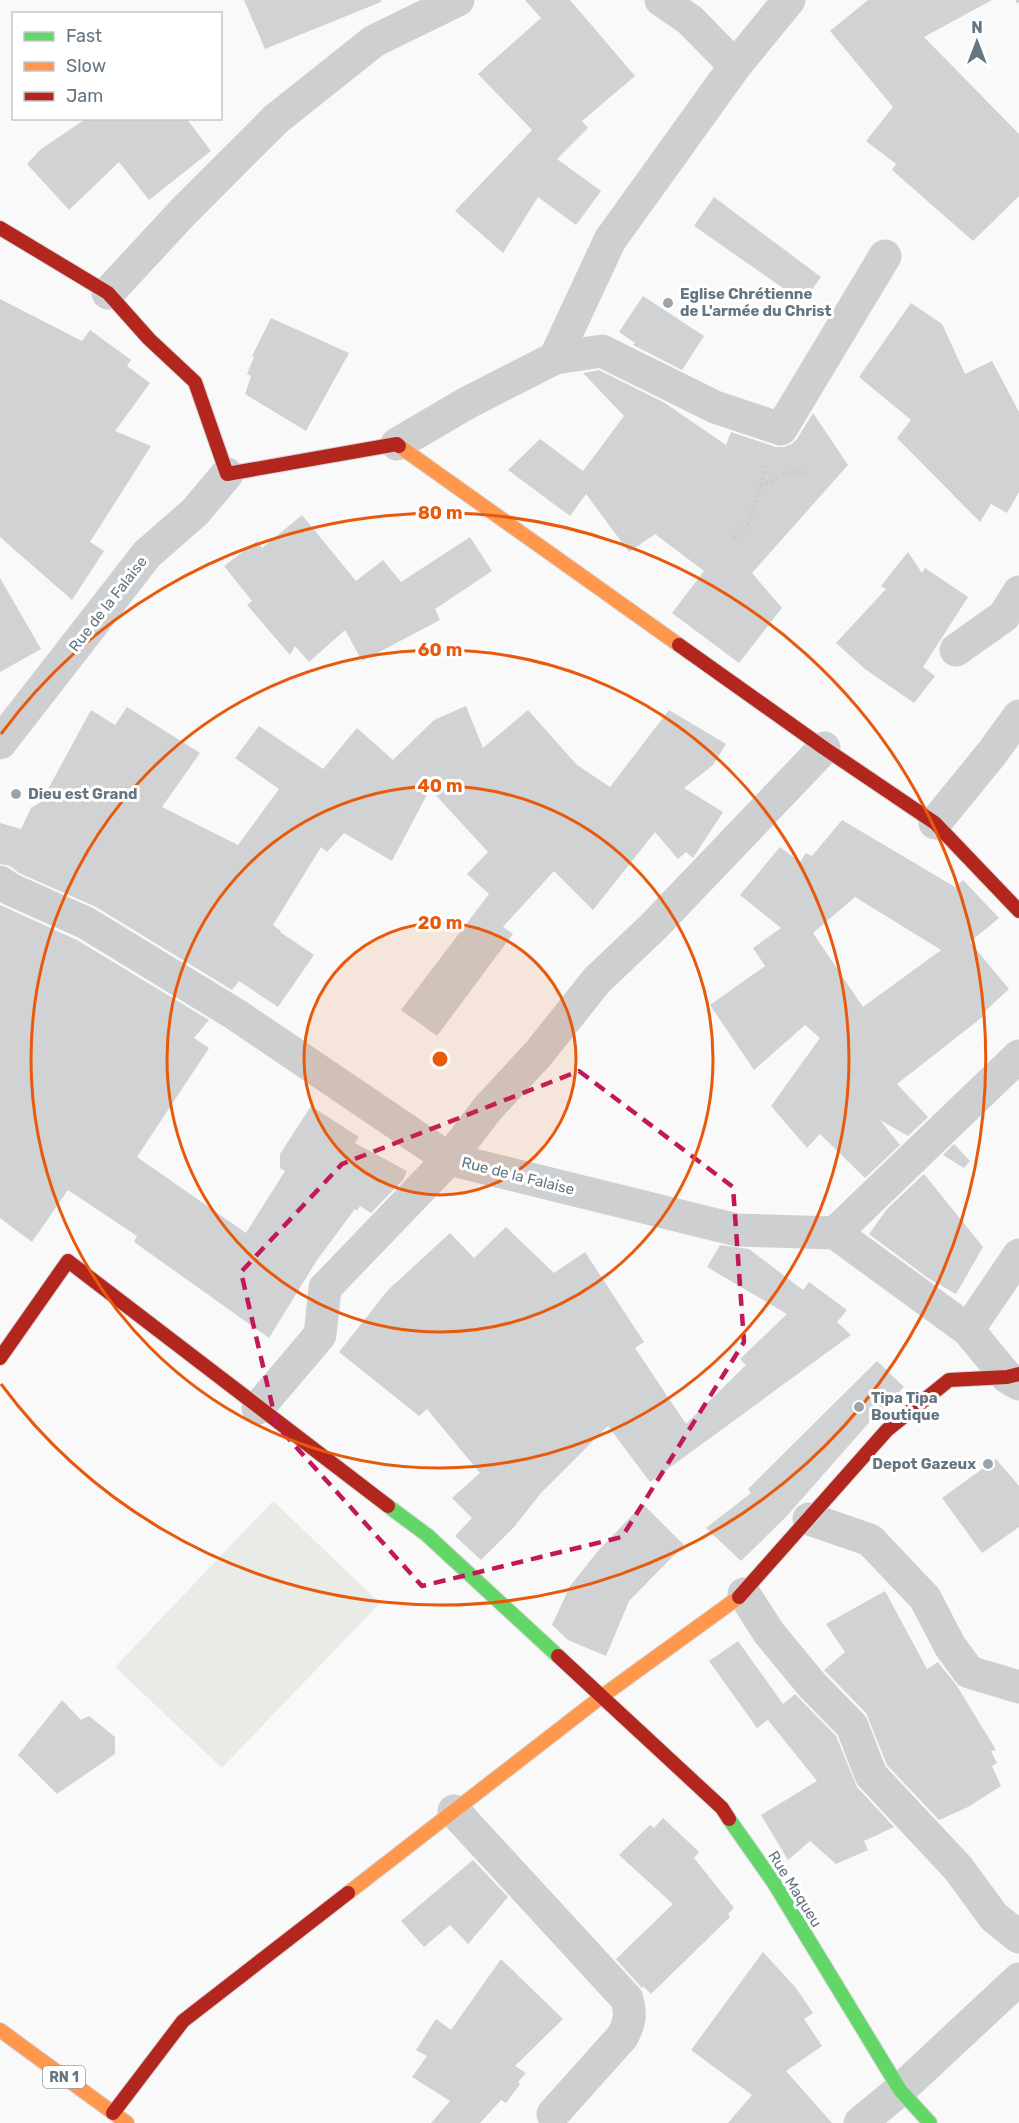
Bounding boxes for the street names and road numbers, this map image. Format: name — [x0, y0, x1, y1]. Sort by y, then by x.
street label: Rue de la Falaise — [65, 553, 151, 655]
street label: Rue de la Falaise — [460, 1153, 576, 1199]
street label: Rue Maqueu — [764, 1848, 826, 1930]
road number: RN 1 — [43, 2066, 85, 2088]

